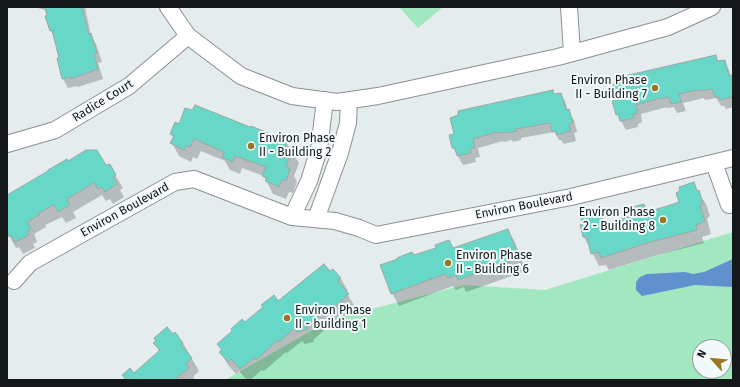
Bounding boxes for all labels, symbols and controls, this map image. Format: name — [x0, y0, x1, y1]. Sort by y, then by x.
place label: Environ Phase II - Building 7 — [571, 74, 647, 102]
street label: Radice Court — [70, 77, 136, 125]
marker: Environ Phase II - Building 7 — [650, 83, 660, 93]
place label: Environ Phase II - Building 2 — [259, 132, 335, 160]
marker: Environ Phase II - Building 2 — [246, 141, 256, 151]
street label: Environ Boulevard — [78, 180, 172, 240]
street label: Environ Boulevard — [474, 189, 574, 223]
place label: Environ Phase 2 - Building 8 — [579, 206, 655, 234]
marker: Environ Phase 2 - Building 8 — [658, 215, 668, 225]
place label: Environ Phase II - Building 6 — [456, 249, 532, 277]
marker: Environ Phase II - Building 6 — [443, 258, 453, 268]
place label: Environ Phase II - building 1 — [295, 304, 371, 332]
marker: Environ Phase II - building 1 — [282, 313, 292, 323]
north arrow — [692, 339, 732, 379]
text: N — [694, 348, 709, 360]

